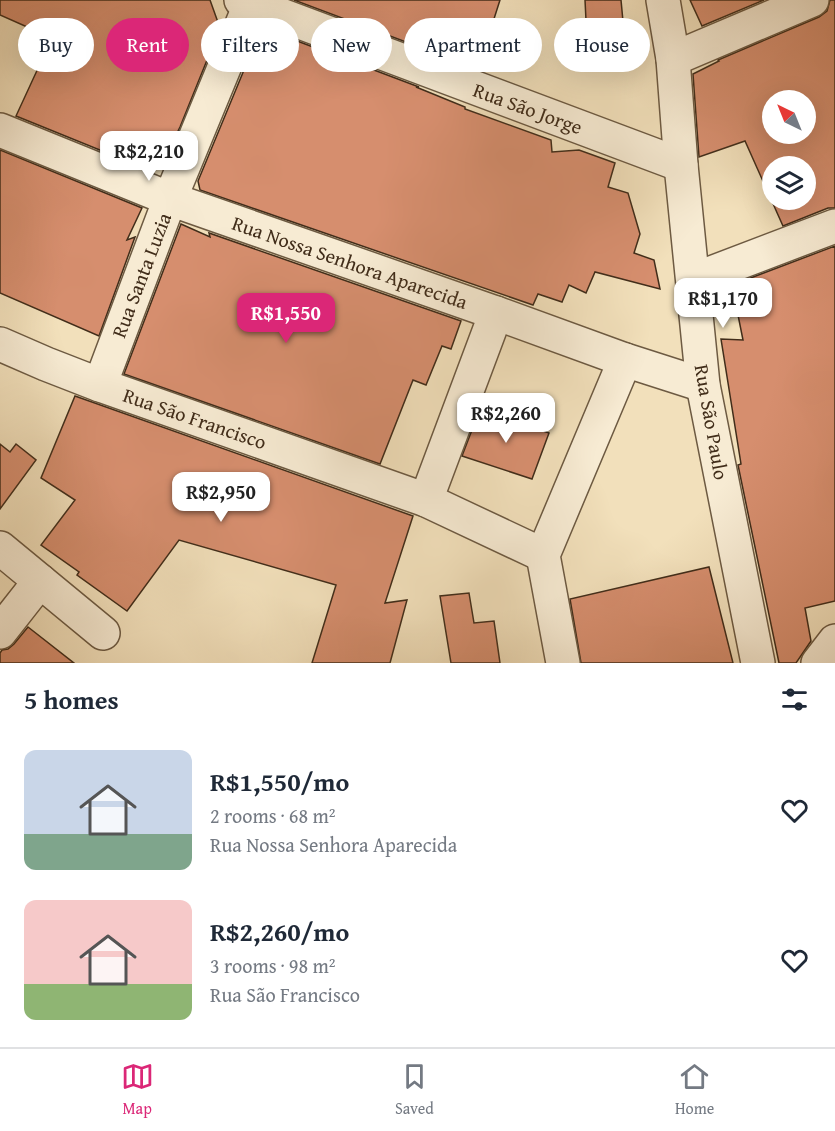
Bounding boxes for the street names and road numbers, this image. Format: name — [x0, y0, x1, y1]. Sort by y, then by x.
street label: Rua São Jorge — [469, 75, 587, 141]
street label: Rua Santa Luzia — [104, 208, 178, 342]
street label: Rua Nossa Senhora Aparecida — [228, 208, 472, 316]
street label: Rua São Paulo — [688, 362, 736, 482]
street label: Rua São Francisco — [119, 380, 271, 456]

